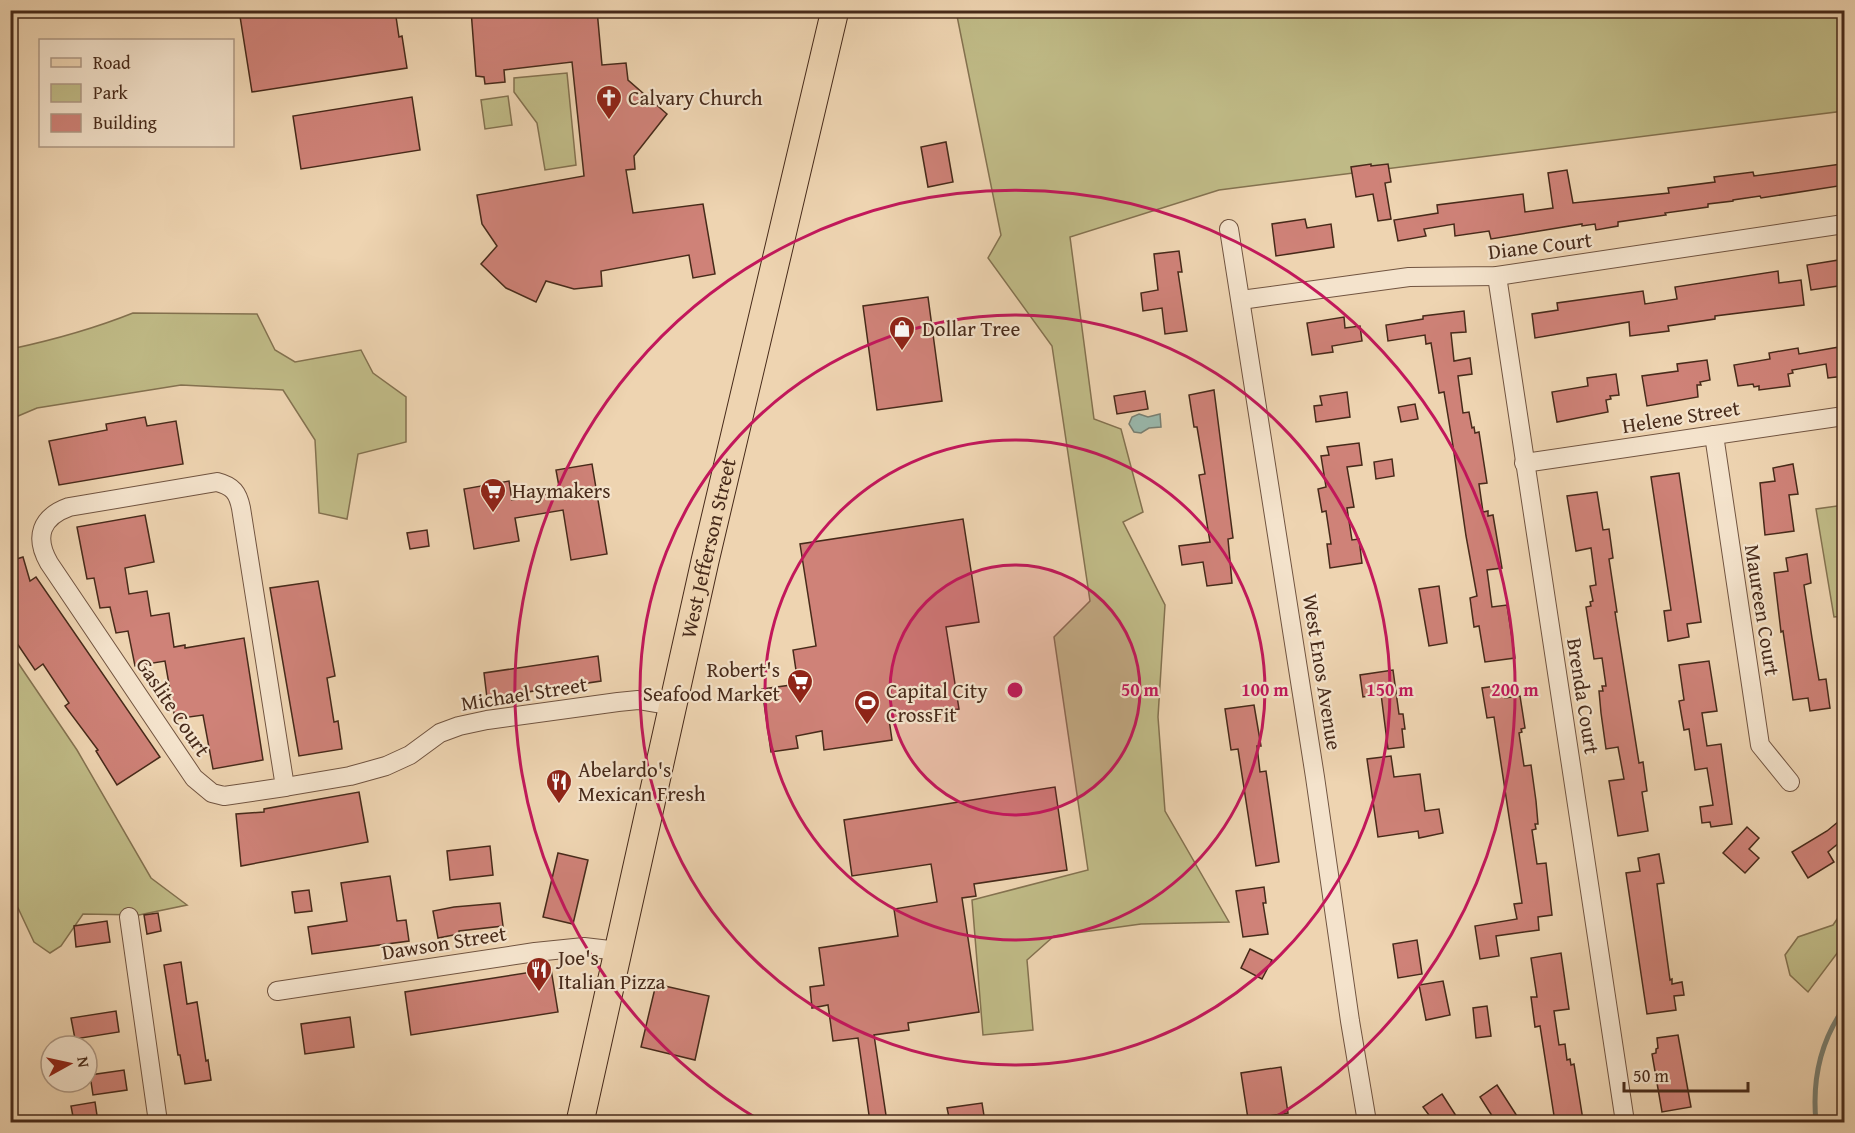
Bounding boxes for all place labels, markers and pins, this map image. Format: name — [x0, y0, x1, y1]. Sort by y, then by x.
place label: Calvary Church — [628, 82, 763, 113]
church icon: Calvary Church — [594, 83, 624, 121]
place label: Dollar Tree — [922, 313, 1020, 344]
shop icon: Dollar Tree — [887, 314, 917, 352]
place label: Haymakers — [512, 475, 611, 506]
supermarket icon: Haymakers — [478, 476, 508, 514]
place label: Robert's Seafood Market — [643, 654, 781, 709]
supermarket icon: Robert's Seafood Market — [785, 667, 815, 705]
place label: Capital City CrossFit — [886, 675, 988, 730]
centre of rings — [1005, 680, 1025, 700]
sports icon: Capital City CrossFit — [852, 688, 882, 726]
place label: Abelardo's Mexican Fresh — [578, 754, 706, 809]
restaurant icon: Abelardo's Mexican Fresh — [544, 767, 574, 805]
place label: Joe's Italian Pizza — [555, 942, 665, 997]
restaurant icon: Joe's Italian Pizza — [524, 955, 554, 993]

